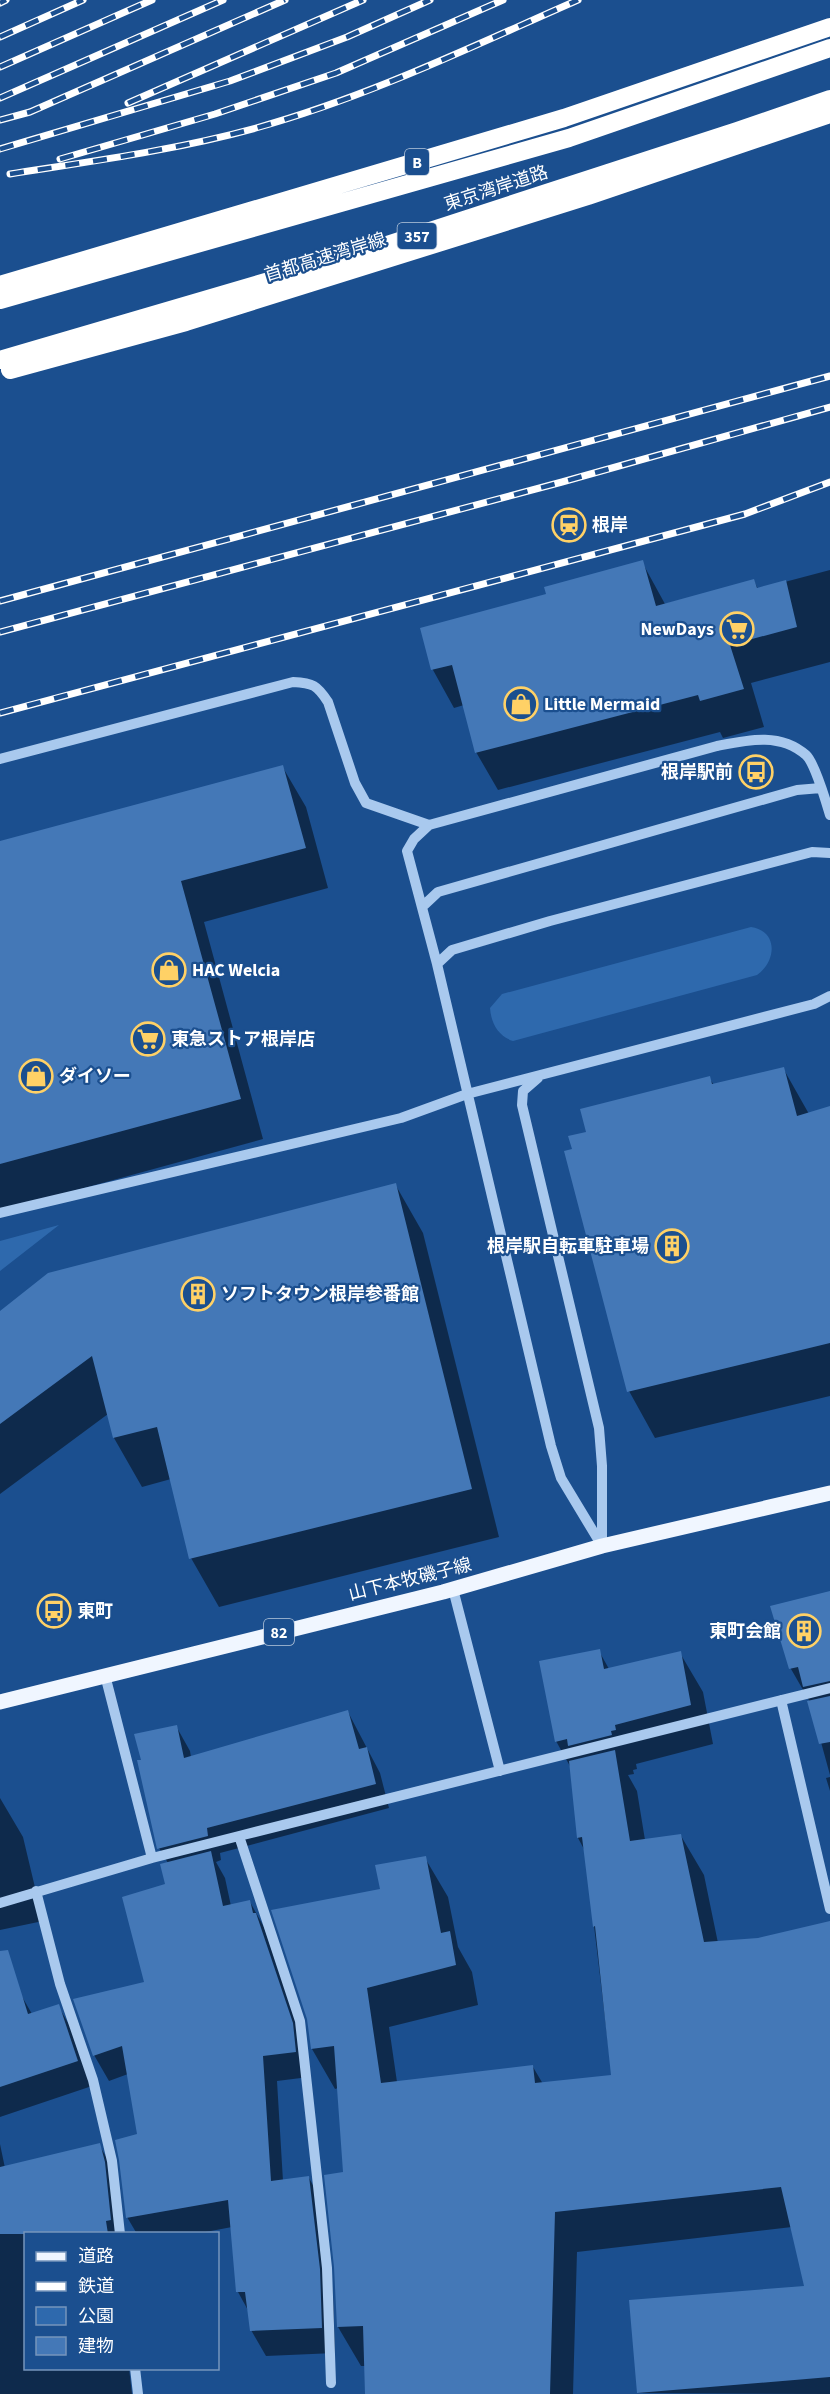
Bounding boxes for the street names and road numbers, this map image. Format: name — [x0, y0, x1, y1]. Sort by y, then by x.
road number: B — [405, 149, 429, 175]
street label: 東京湾岸道路 — [441, 160, 551, 217]
road number: 357 — [398, 223, 436, 249]
street label: 首都高速湾岸線 — [261, 227, 389, 288]
street label: 山下本牧磯子線 — [346, 1552, 474, 1607]
road number: 82 — [264, 1619, 294, 1645]

